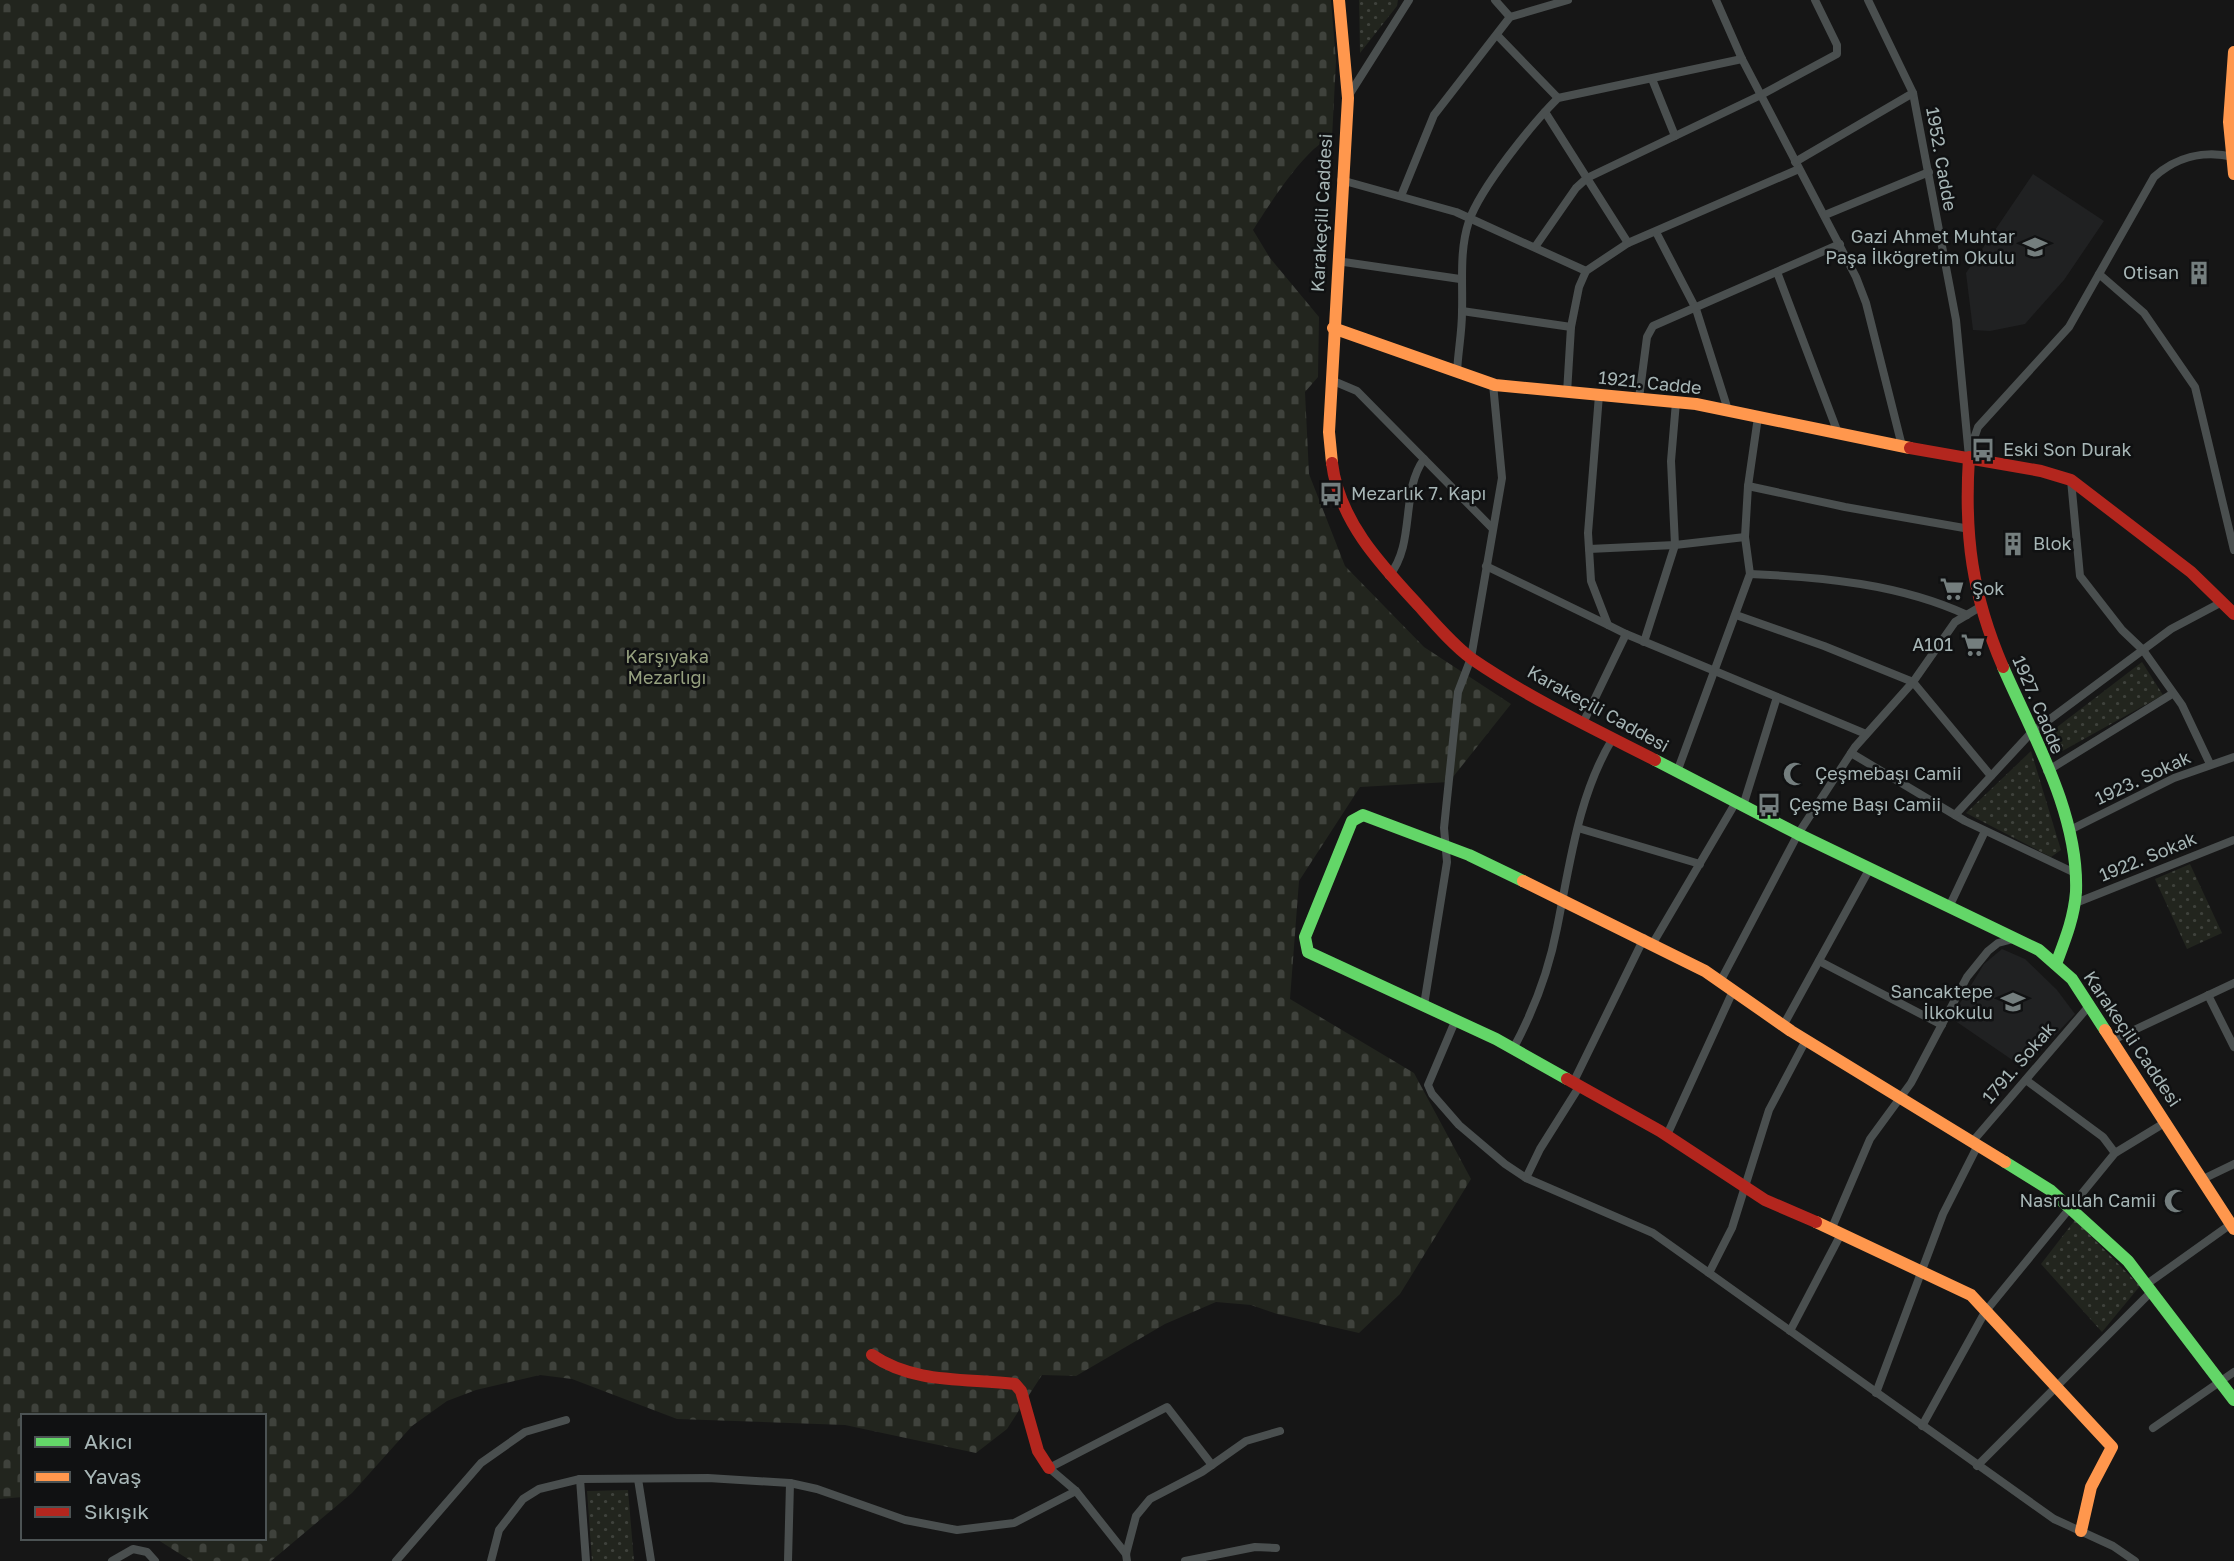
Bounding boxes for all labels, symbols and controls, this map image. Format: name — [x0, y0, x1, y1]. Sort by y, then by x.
street label: 1952. Cadde — [1922, 105, 1962, 213]
street label: Karakeçili Caddesi — [1306, 133, 1336, 293]
place label: Gazi Ahmet Muhtar Paşa İlköğretim Okulu — [1825, 225, 2015, 268]
school or university icon: Gazi Ahmet Muhtar Paşa İlköğretim Okulu — [2021, 233, 2049, 261]
building icon: Otisan — [2185, 259, 2213, 287]
place label: Otisan — [2123, 261, 2179, 283]
street label: 1921. Cadde — [1597, 366, 1703, 398]
bus stop icon: Eski Son Durak — [1969, 436, 1997, 464]
place label: Eski Son Durak — [2003, 438, 2132, 460]
bus stop icon: Mezarlık 7. Kapı — [1317, 480, 1345, 508]
place label: Mezarlık 7. Kapı — [1351, 482, 1486, 504]
building icon: Blok — [1999, 530, 2027, 558]
place label: Blok — [2033, 532, 2072, 554]
supermarket icon: Şok — [1938, 575, 1966, 603]
place label: Şok — [1972, 577, 2005, 599]
supermarket icon: A101 — [1959, 631, 1987, 659]
place label: A101 — [1912, 633, 1953, 655]
park label: Karşıyaka Mezarlığı — [625, 645, 709, 688]
street label: 1927. Cadde — [2008, 652, 2069, 757]
street label: Karakeçili Caddesi — [1524, 660, 1673, 756]
street label: 1923. Sokak — [2091, 745, 2194, 809]
mosque icon: Çeşmebaşı Camii — [1781, 760, 1809, 788]
place label: Çeşmebaşı Camii — [1815, 762, 1962, 784]
bus stop icon: Çeşme Başı Camii — [1755, 791, 1783, 819]
place label: Çeşme Başı Camii — [1789, 793, 1941, 815]
street label: 1922. Sokak — [2096, 827, 2200, 886]
street label: Karakeçili Caddesi — [2079, 966, 2186, 1110]
place label: Sancaktepe İlkokulu — [1891, 980, 1993, 1023]
school or university icon: Sancaktepe İlkokulu — [1999, 988, 2027, 1016]
street label: 1791. Sokak — [1977, 1017, 2059, 1107]
mosque icon: Nasrullah Camii — [2162, 1187, 2190, 1215]
place label: Nasrullah Camii — [2019, 1189, 2156, 1211]
legend — [21, 1414, 266, 1540]
text: Akıcı — [84, 1428, 133, 1454]
text: Yavaş — [84, 1463, 141, 1489]
text: Sıkışık — [84, 1498, 149, 1524]

